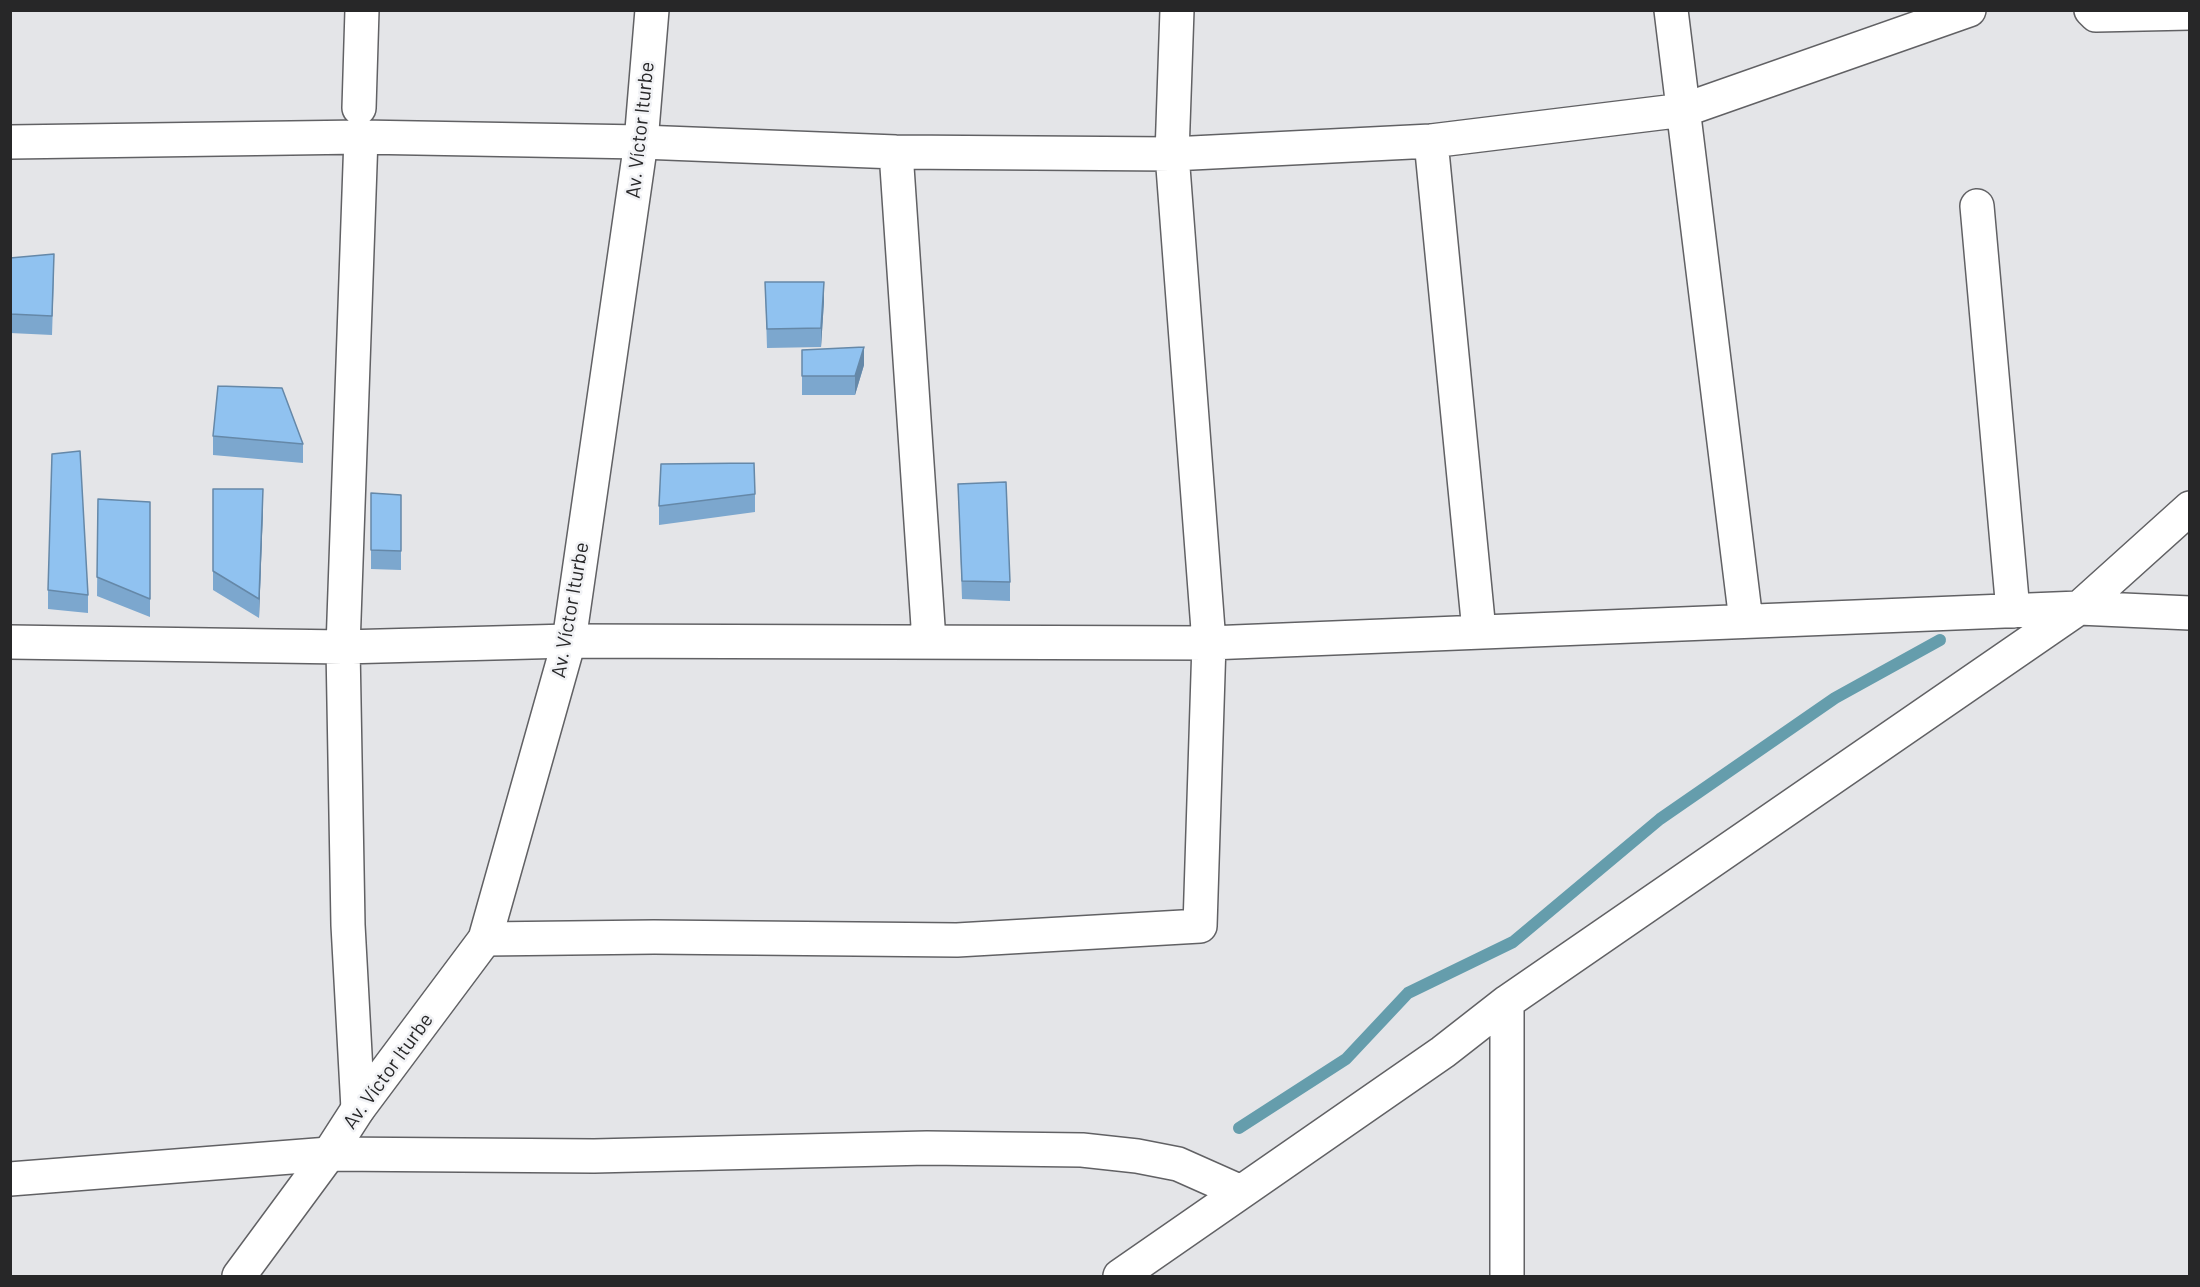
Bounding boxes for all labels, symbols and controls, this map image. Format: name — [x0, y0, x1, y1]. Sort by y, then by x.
street label: Av. Víctor Iturbe — [621, 61, 659, 199]
street label: Av. Víctor Iturbe — [546, 540, 594, 680]
street label: Av. Víctor Iturbe — [338, 1008, 438, 1134]

